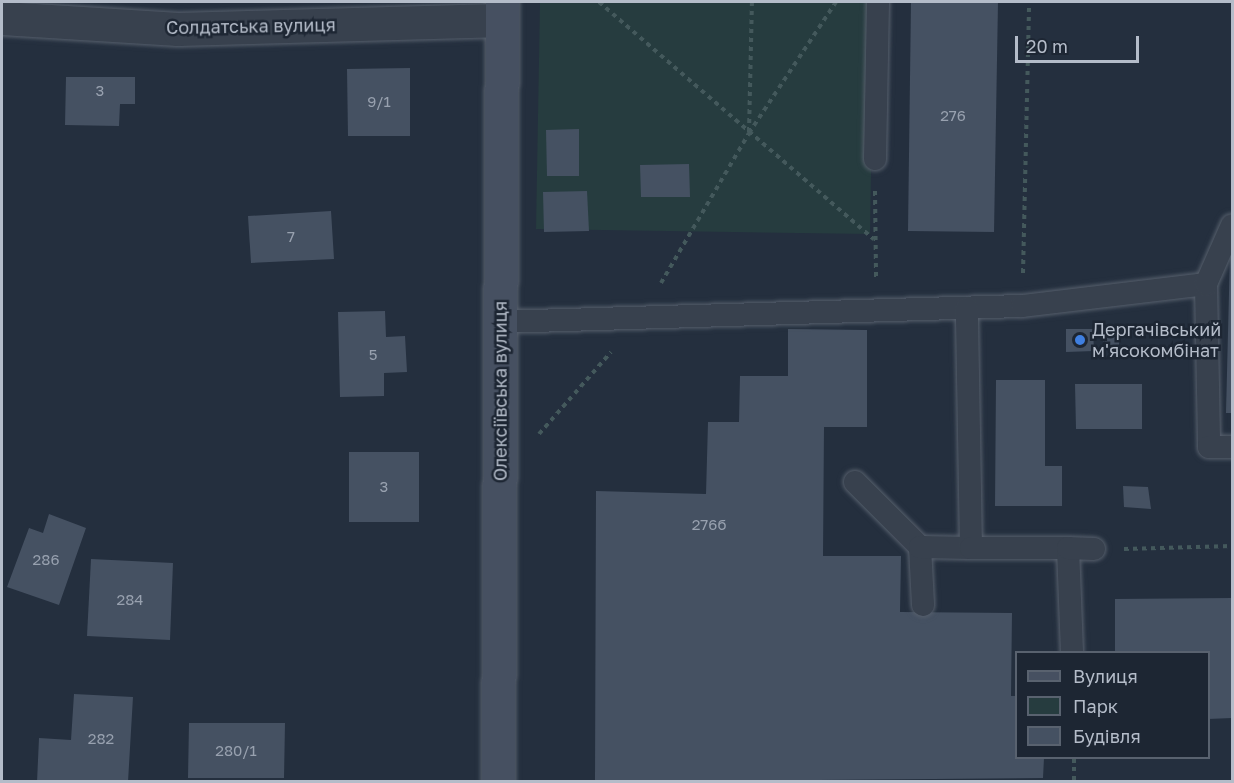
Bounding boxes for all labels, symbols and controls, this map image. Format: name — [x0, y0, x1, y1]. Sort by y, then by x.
street label: Солдатська вулиця — [166, 14, 336, 38]
scale bar — [1018, 24, 1142, 62]
text: 20 m — [1026, 35, 1068, 57]
house number: 3 — [96, 82, 104, 100]
house number: 9/1 — [367, 93, 391, 111]
house number: 276 — [940, 107, 966, 125]
house number: 7 — [287, 228, 295, 246]
street label: Олексіївська вулиця — [489, 301, 511, 481]
place label: Дергачівський м'ясокомбінат — [1092, 319, 1221, 362]
marker: Дергачівський м'ясокомбінат — [1073, 333, 1087, 347]
house number: 5 — [369, 346, 377, 364]
house number: 3 — [380, 478, 388, 496]
house number: 276б — [692, 516, 726, 534]
house number: 286 — [33, 551, 59, 569]
house number: 284 — [117, 591, 143, 609]
legend — [1015, 651, 1210, 759]
text: Вулиця — [1073, 665, 1138, 687]
text: Парк — [1073, 695, 1118, 717]
text: Будівля — [1073, 725, 1141, 747]
house number: 282 — [88, 730, 114, 748]
house number: 280/1 — [215, 742, 257, 760]

